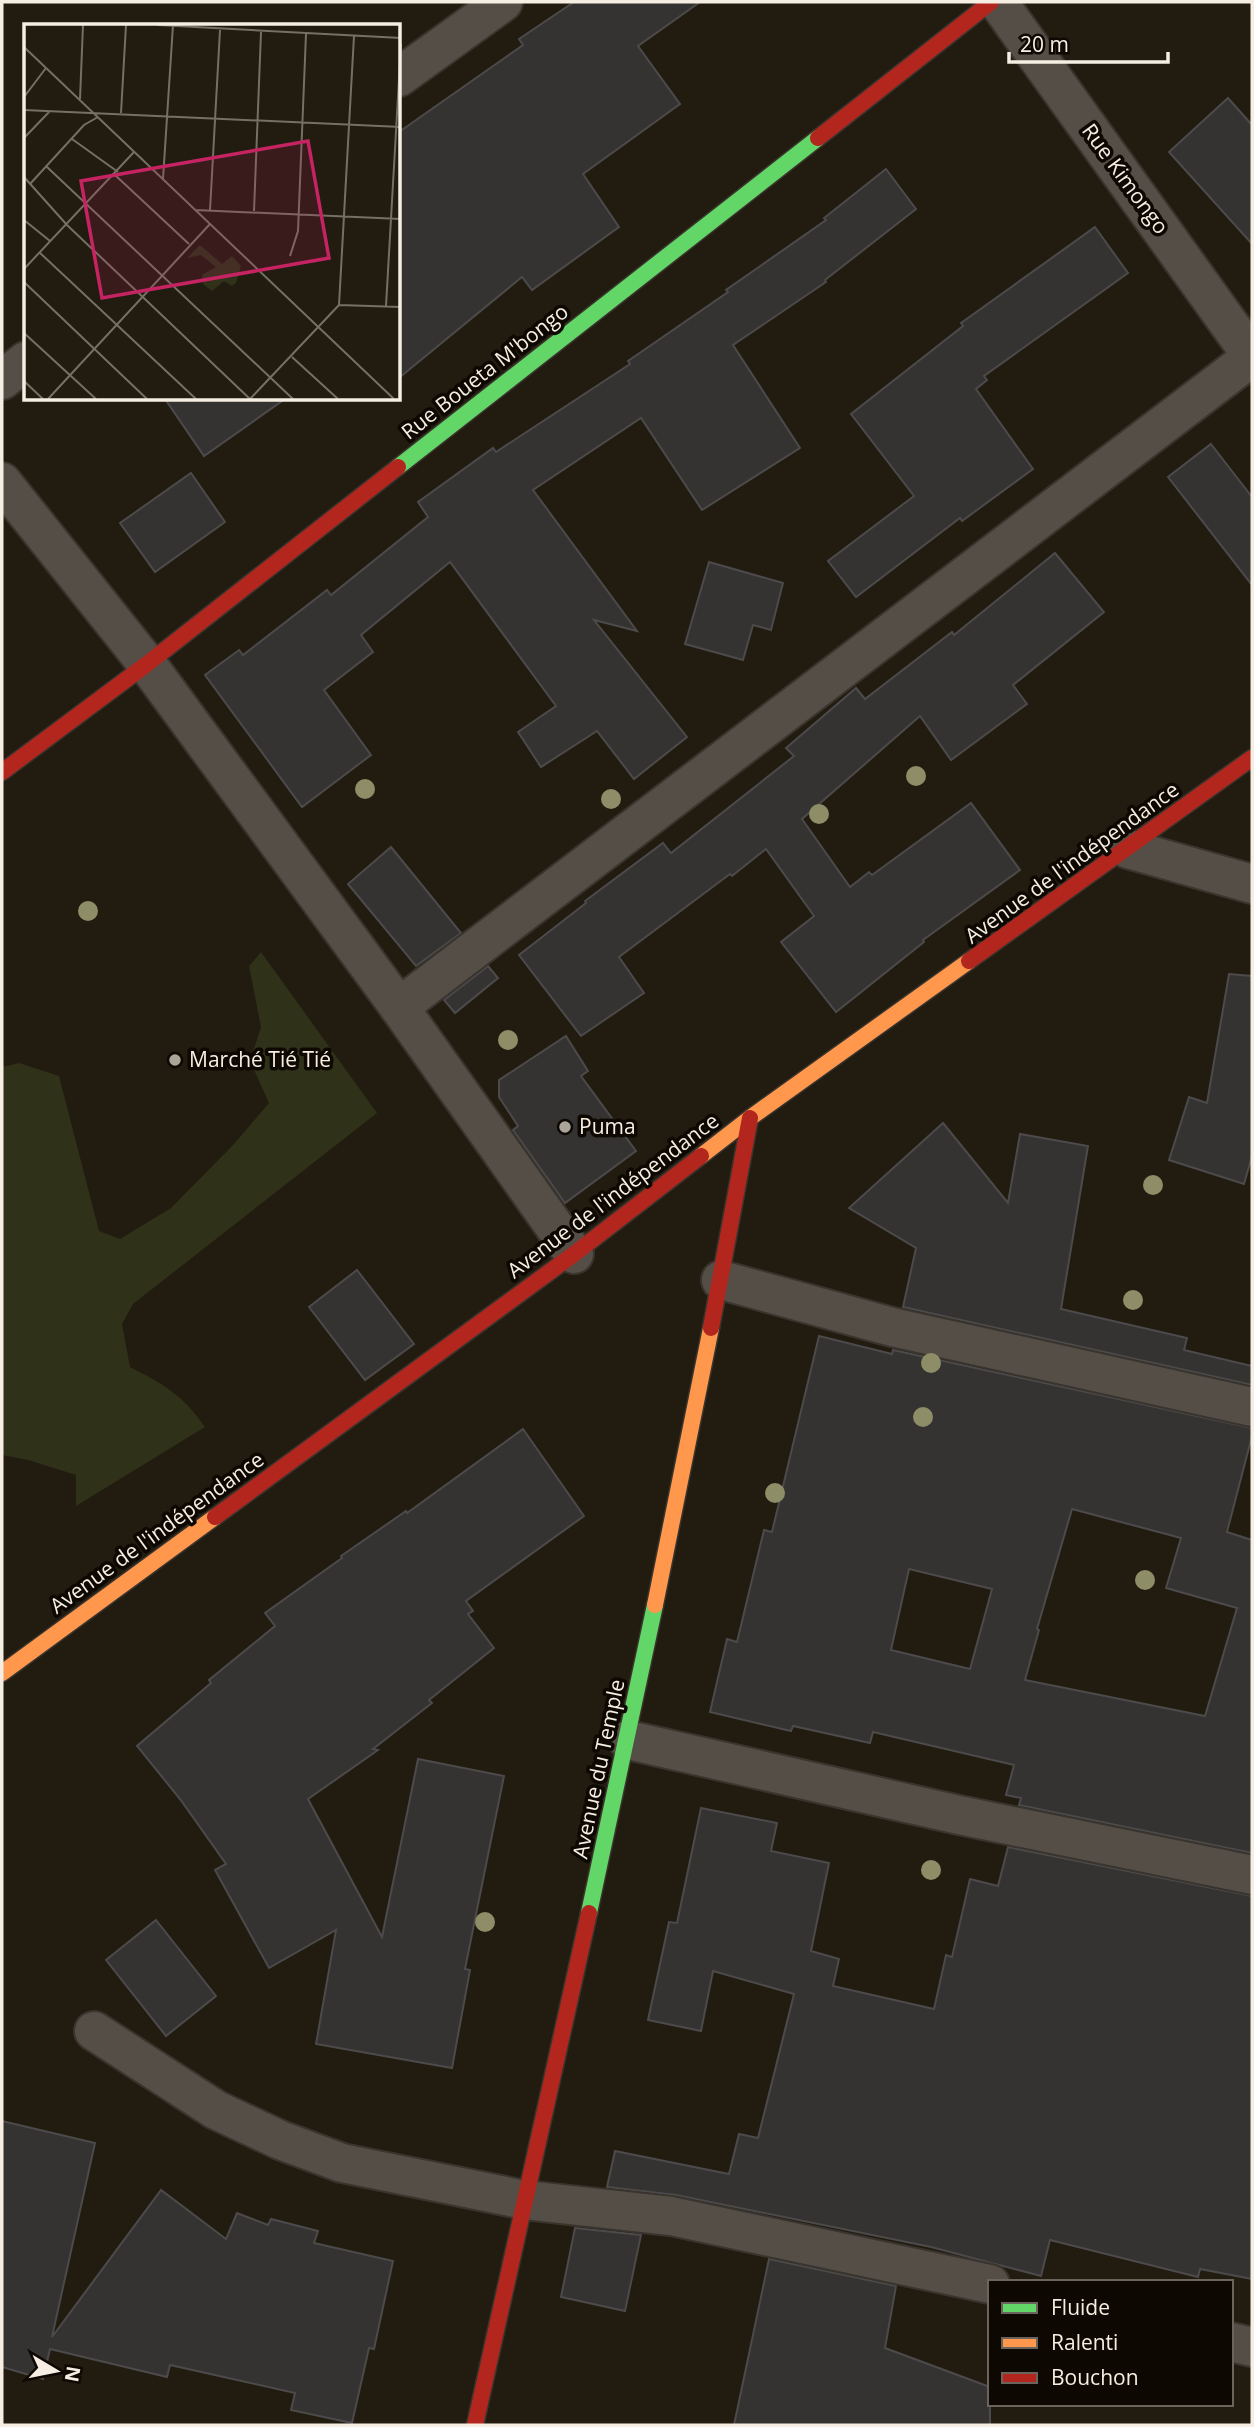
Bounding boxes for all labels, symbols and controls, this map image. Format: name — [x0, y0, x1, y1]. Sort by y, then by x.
scale bar — [1009, 21, 1168, 65]
inset map — [24, 24, 401, 401]
text: 20 m — [1020, 30, 1069, 58]
street label: Rue Kimongo — [1076, 117, 1175, 239]
street label: Rue Boueta M'bongo — [395, 297, 574, 445]
street label: Avenue de l'indépendance — [959, 775, 1184, 949]
place label: Marché Tié Tié — [189, 1045, 331, 1073]
marker: Marché Tié Tié — [167, 1052, 183, 1068]
street label: Avenue de l'indépendance — [501, 1106, 724, 1284]
place label: Puma — [579, 1112, 636, 1140]
marker: Puma — [557, 1119, 573, 1135]
street label: Avenue de l'indépendance — [44, 1445, 269, 1619]
street label: Avenue du Temple — [565, 1677, 631, 1861]
legend — [988, 2280, 1233, 2406]
text: Fluide — [1051, 2293, 1110, 2321]
text: Ralenti — [1051, 2328, 1118, 2356]
north arrow — [21, 2336, 91, 2406]
text: Bouchon — [1051, 2363, 1139, 2391]
text: N — [59, 2364, 87, 2384]

